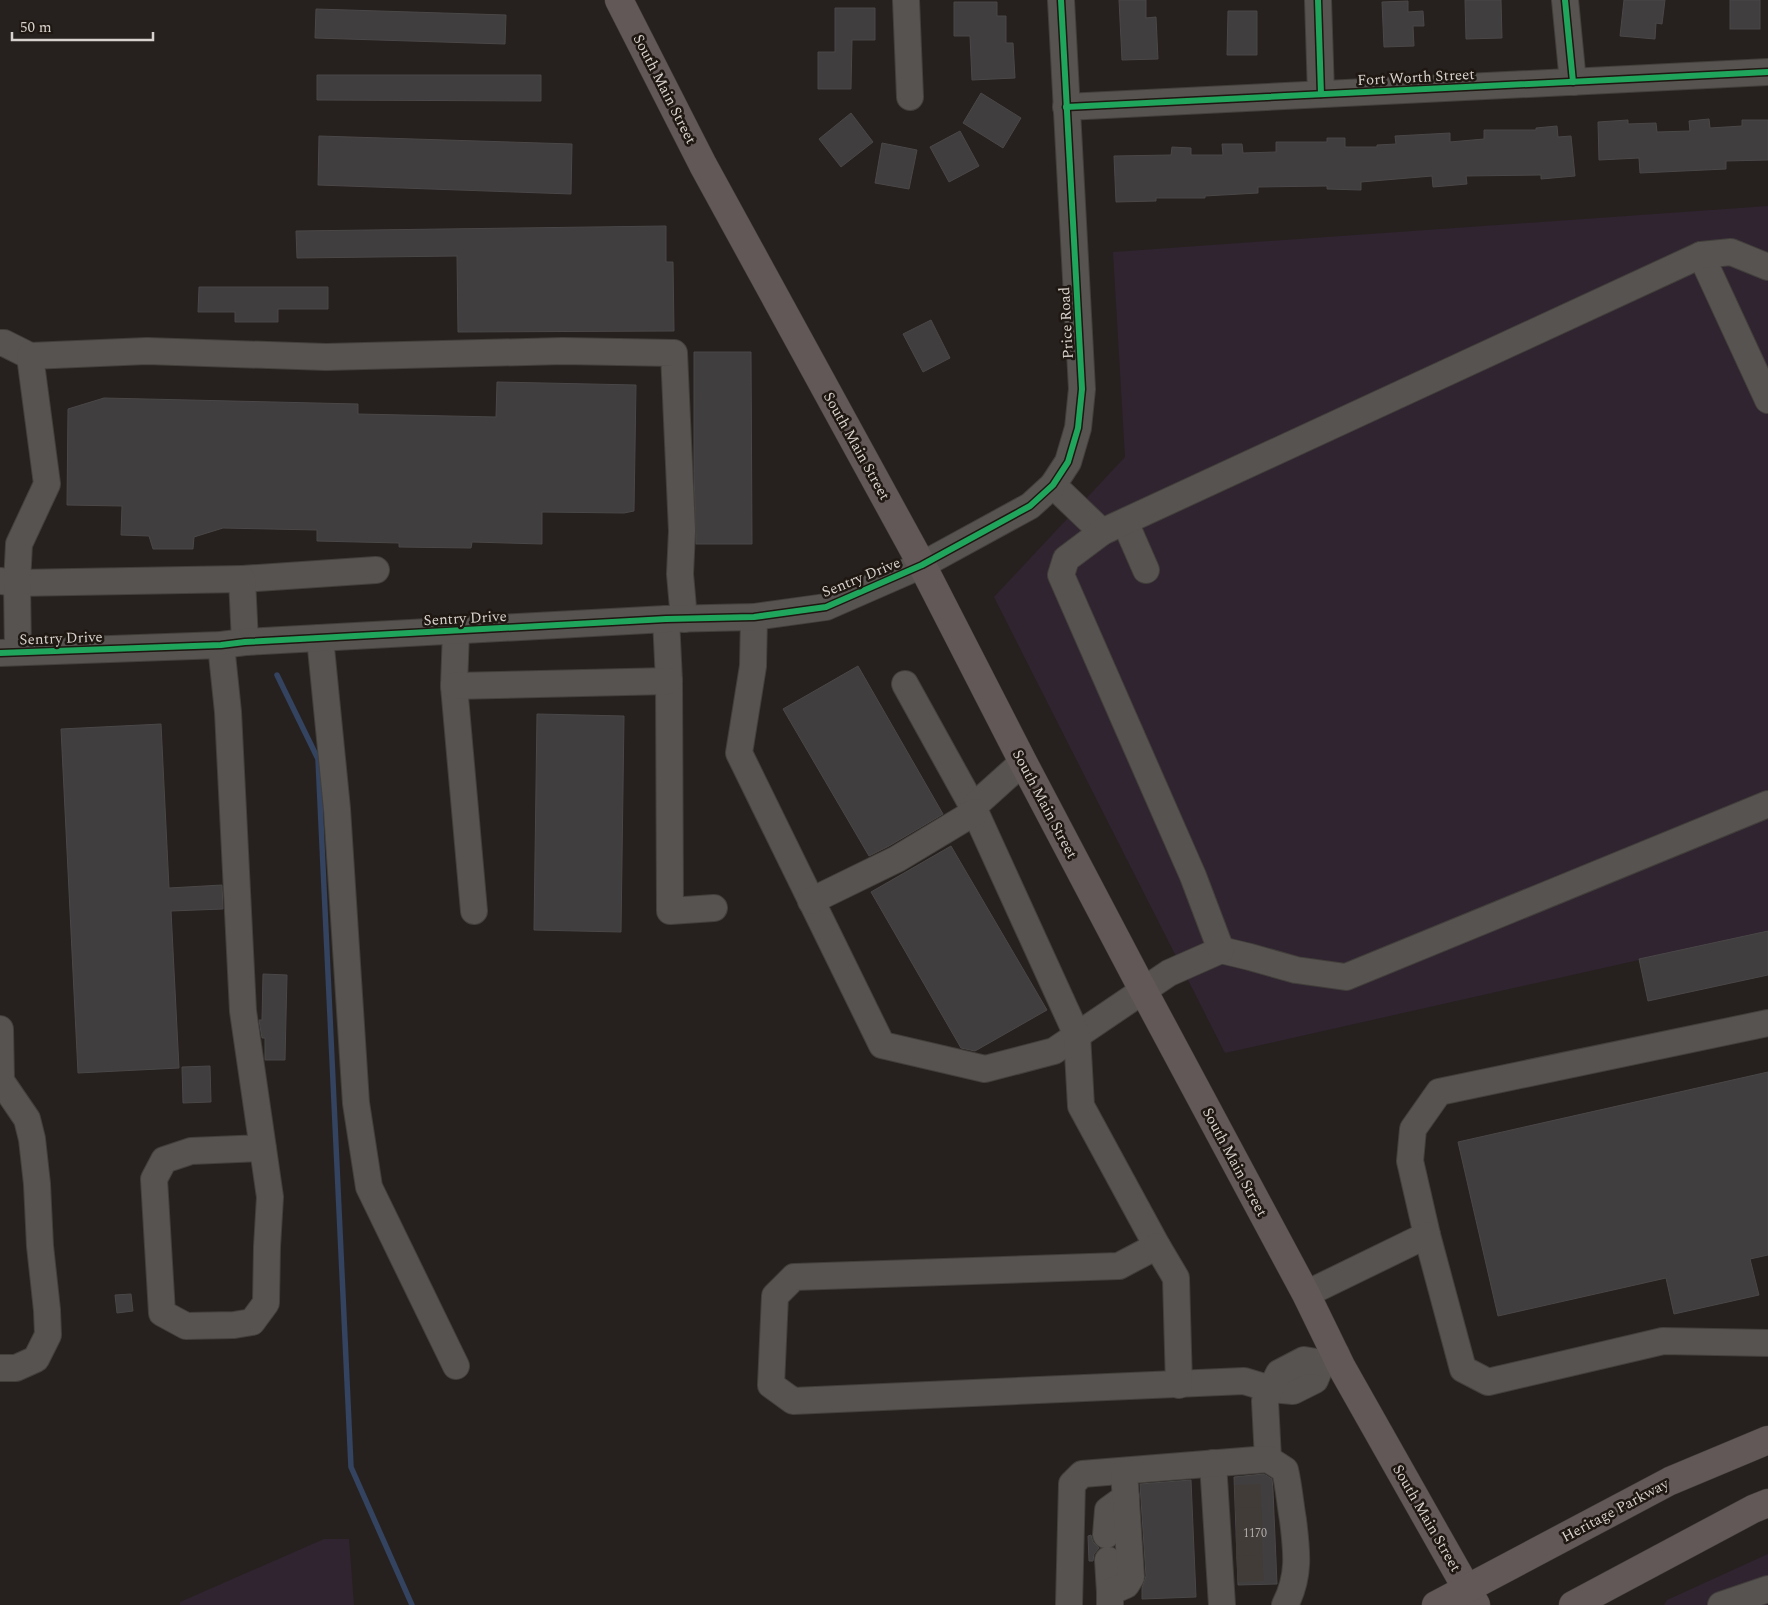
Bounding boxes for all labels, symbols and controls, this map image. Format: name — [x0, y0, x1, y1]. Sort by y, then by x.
scale bar — [12, 10, 154, 42]
text: 50 m — [20, 16, 52, 39]
street label: South Main Street — [627, 30, 702, 148]
street label: Fort Worth Street — [1357, 63, 1475, 92]
street label: Price Road — [1053, 286, 1080, 360]
street label: South Main Street — [817, 388, 896, 505]
street label: Sentry Drive — [818, 551, 904, 604]
street label: Sentry Drive — [423, 605, 507, 632]
street label: Sentry Drive — [19, 626, 103, 651]
street label: South Main Street — [1006, 745, 1083, 863]
street label: South Main Street — [1196, 1103, 1273, 1221]
street label: South Main Street — [1386, 1460, 1467, 1576]
street label: Heritage Parkway — [1558, 1472, 1674, 1548]
house number: 1170 — [1243, 1524, 1267, 1543]

